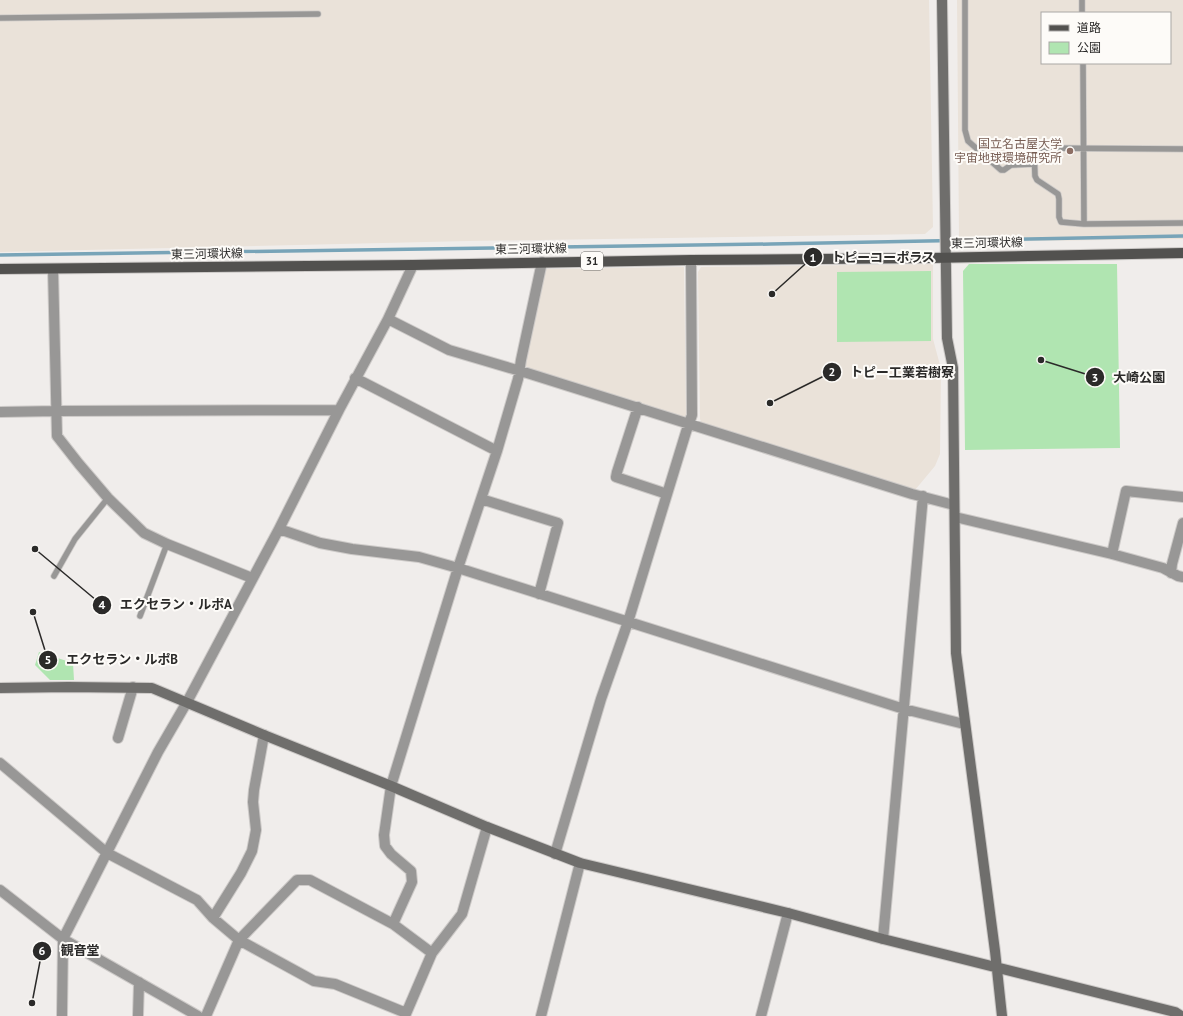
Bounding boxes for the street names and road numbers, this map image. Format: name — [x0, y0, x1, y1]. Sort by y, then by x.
street label: 東三河環状線 — [951, 234, 1023, 251]
street label: 東三河環状線 — [495, 240, 567, 257]
street label: 東三河環状線 — [171, 245, 243, 262]
road number: 31 — [581, 252, 603, 270]

